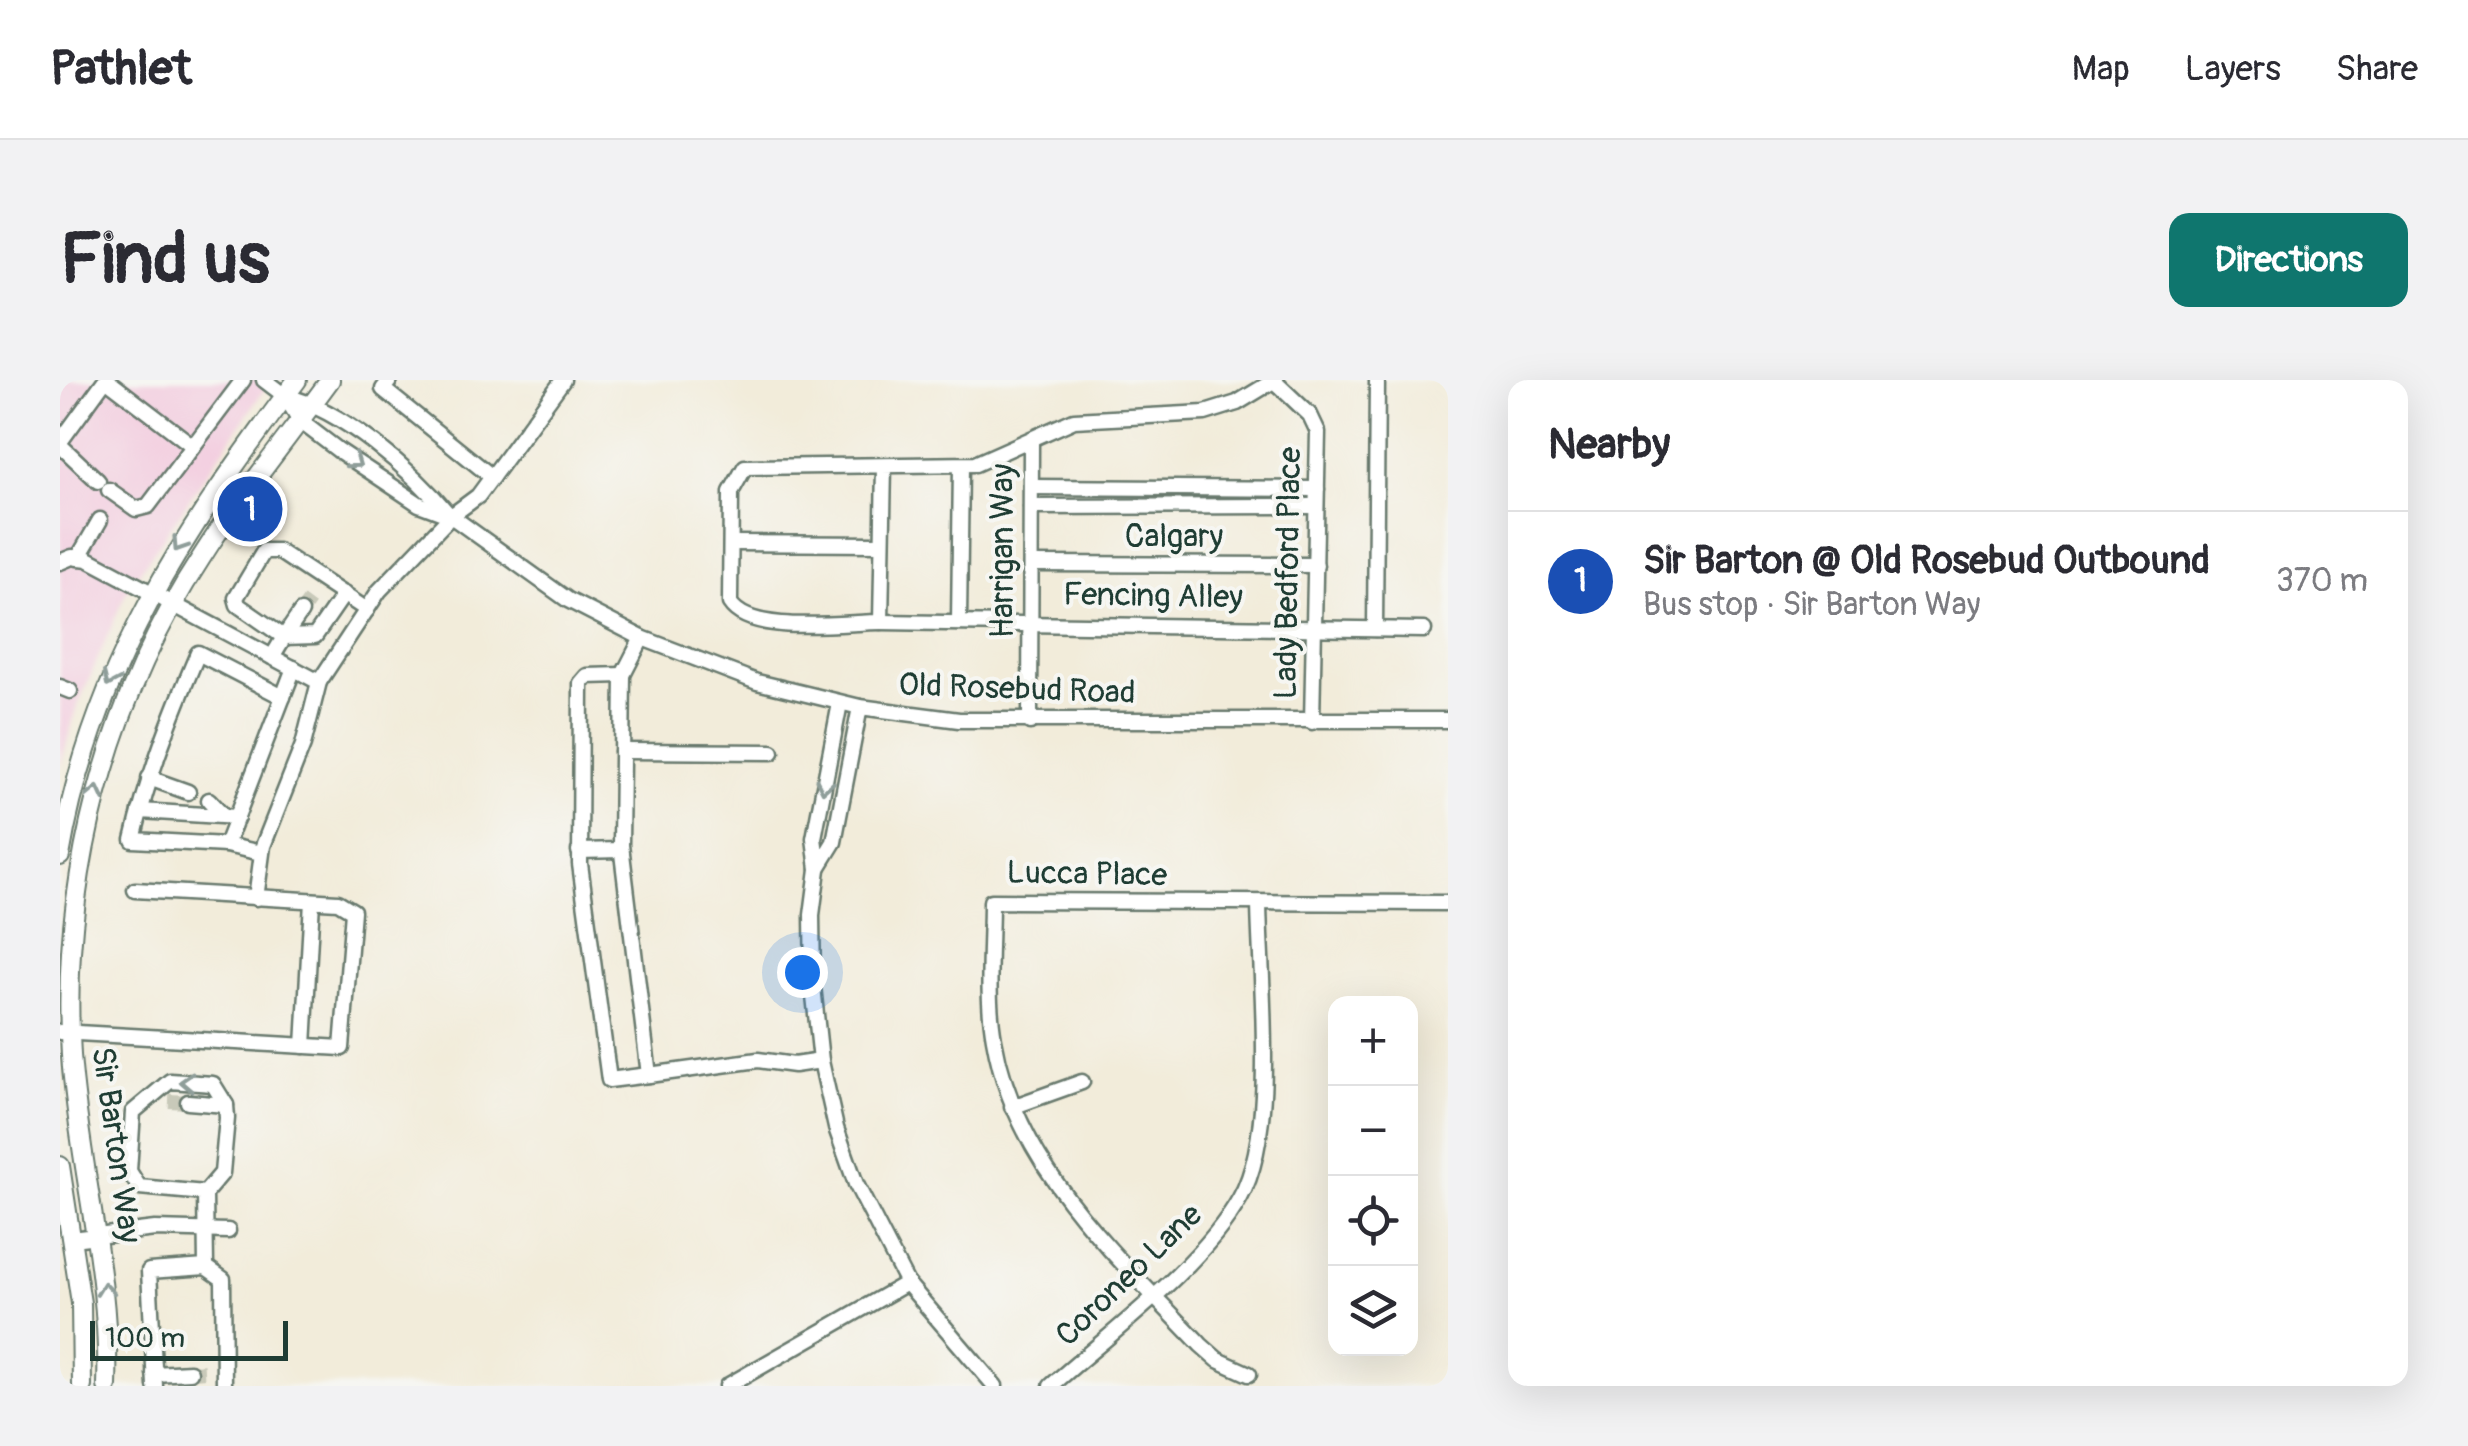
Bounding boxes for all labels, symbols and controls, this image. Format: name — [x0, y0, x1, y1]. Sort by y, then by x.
text: Pathlet — [50, 39, 192, 99]
text: Map — [2072, 47, 2130, 91]
text: Layers — [2185, 47, 2281, 91]
text: Share — [2336, 47, 2418, 91]
button: Directions — [2169, 213, 2408, 307]
text: Find us — [60, 216, 270, 304]
text: Nearby — [1548, 419, 1670, 471]
street label: Lady Bedford Place — [1266, 446, 1310, 700]
one-way arrow — [343, 450, 362, 468]
street label: Harrigan Way — [983, 463, 1023, 638]
pin: 1 — [218, 472, 282, 546]
street label: Calgary — [1125, 517, 1223, 557]
one-way arrow — [173, 534, 192, 552]
text: Sir Barton @ Old Rosebud Outbound — [1643, 537, 2210, 585]
text: 1 — [1574, 561, 1587, 601]
text: 370 m — [2276, 561, 2368, 601]
street label: Fencing Alley — [1063, 574, 1244, 618]
text: Bus stop · Sir Barton Way — [1643, 585, 1980, 625]
street label: Old Rosebud Road — [898, 665, 1136, 713]
one-way arrow — [102, 670, 122, 688]
one-way arrow — [814, 777, 835, 794]
one-way arrow — [84, 785, 105, 802]
street label: Lucca Place — [1006, 853, 1168, 895]
your location — [777, 947, 828, 998]
map controls — [1328, 996, 1418, 1356]
button: + — [1328, 996, 1418, 1086]
street label: Sir Barton Way — [82, 1044, 150, 1246]
one-way arrow — [178, 1072, 194, 1093]
button: − — [1328, 1086, 1418, 1176]
button: locate — [1328, 1176, 1418, 1266]
street label: Coroneo Lane — [1047, 1195, 1211, 1355]
button: layers — [1328, 1266, 1418, 1356]
one-way arrow — [94, 1280, 116, 1296]
scale bar — [90, 1316, 288, 1360]
text: 100 m — [105, 1321, 185, 1356]

